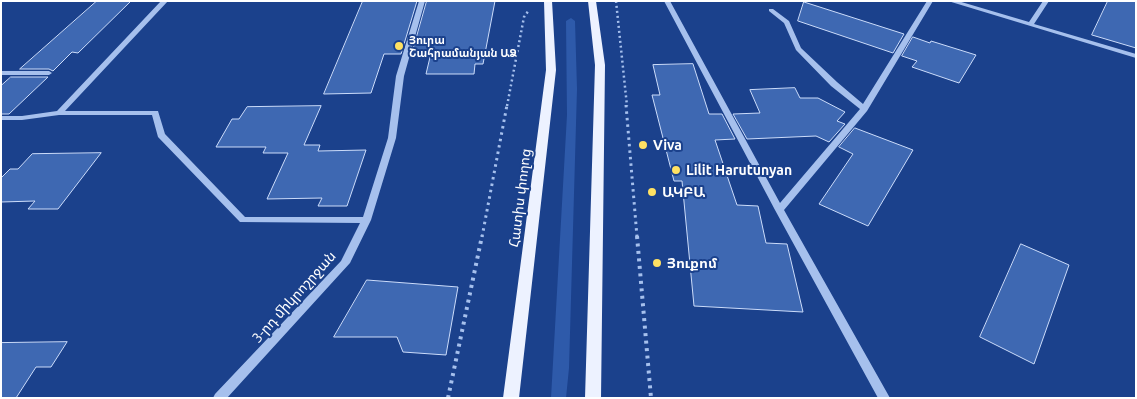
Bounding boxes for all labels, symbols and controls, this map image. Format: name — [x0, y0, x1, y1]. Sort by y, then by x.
place label: Յուրա Շահրամանյան ԱՁ — [409, 33, 517, 59]
marker: Յուրա Շահրամանյան ԱՁ — [393, 40, 405, 52]
place label: Viva — [653, 137, 682, 153]
marker: Viva — [637, 139, 649, 151]
street label: Հատիս փողոց — [506, 148, 534, 248]
place label: Lilit Harutunyan — [686, 162, 792, 178]
marker: Lilit Harutunyan — [670, 164, 682, 176]
place label: ԱԿԲԱ — [662, 184, 705, 200]
marker: ԱԿԲԱ — [646, 186, 658, 198]
street label: 3-րդ միկրոշրջան — [249, 248, 339, 346]
place label: Յուքոմ — [667, 255, 717, 271]
marker: Յուքոմ — [651, 257, 663, 269]

